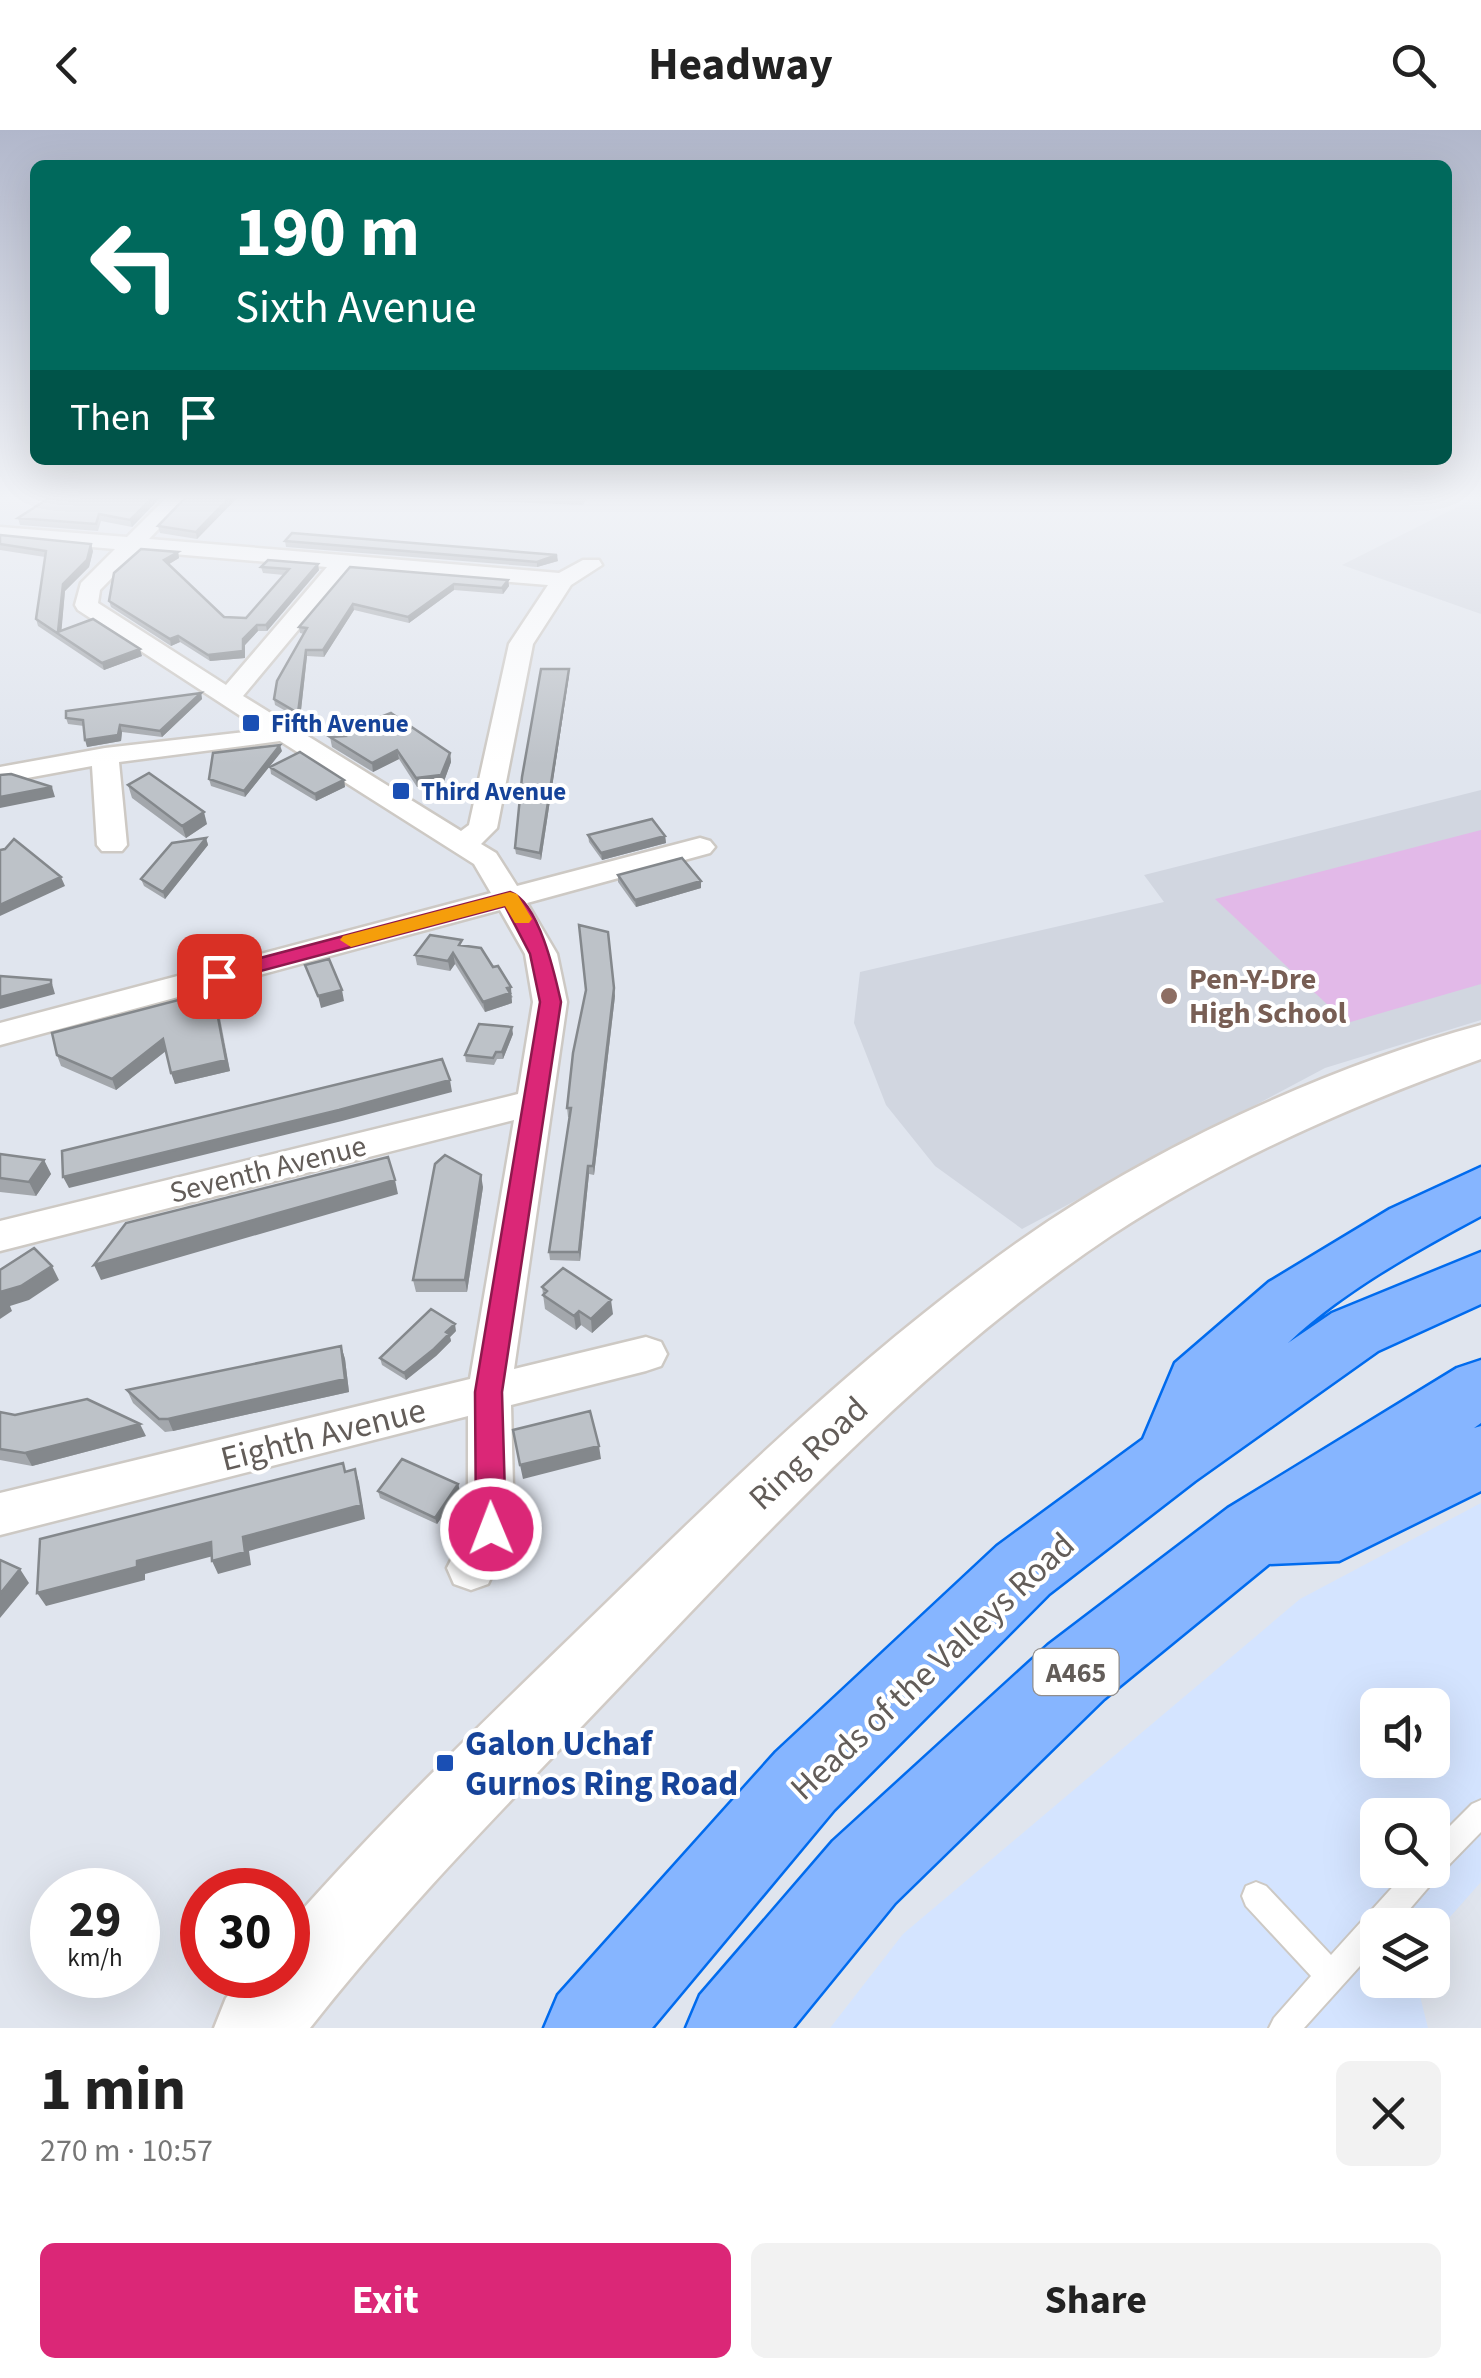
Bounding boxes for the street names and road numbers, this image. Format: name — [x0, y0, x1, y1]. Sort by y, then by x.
street label: Seventh Avenue — [165, 1124, 371, 1215]
street label: Eighth Avenue — [216, 1385, 431, 1485]
street label: Ring Road — [738, 1385, 880, 1522]
street label: Heads of the Valleys Road — [779, 1521, 1086, 1812]
road number: A465 — [1034, 1649, 1118, 1695]

